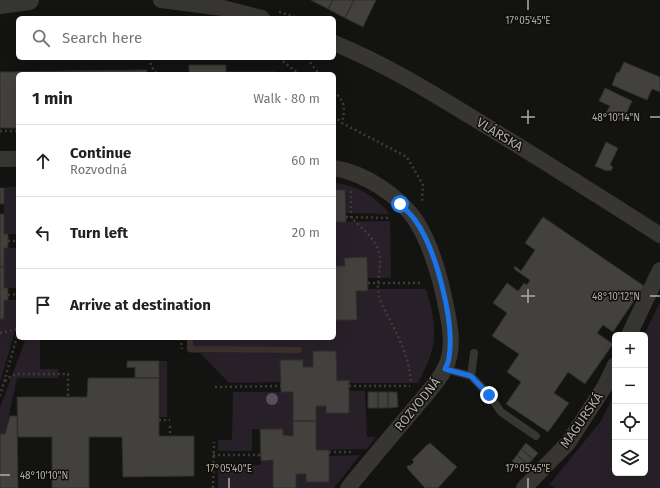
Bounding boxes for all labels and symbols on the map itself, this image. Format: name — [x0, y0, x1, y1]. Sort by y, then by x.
text: 17°05'45"E — [505, 15, 551, 27]
text: 48°10'14"N — [592, 112, 640, 124]
street label: VLÁRSKA — [474, 115, 526, 154]
route start — [391, 195, 409, 213]
text: 48°10'12"N — [592, 291, 640, 303]
street label: ROZVODNÁ — [391, 374, 444, 434]
route end — [480, 386, 498, 404]
street label: MAGURSKÁ — [557, 389, 606, 451]
text: 17°05'40"E — [206, 463, 252, 475]
text: 17°05'45"E — [505, 463, 551, 475]
text: 48°10'10"N — [20, 470, 68, 482]

